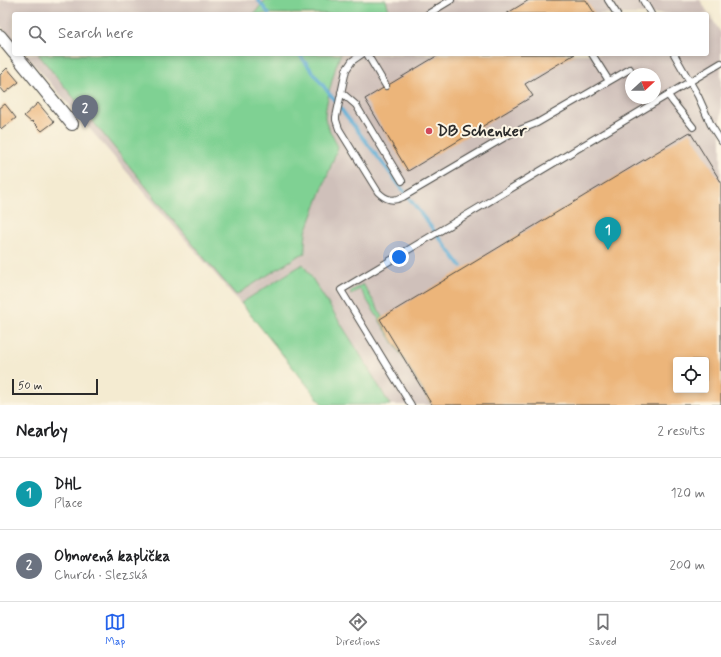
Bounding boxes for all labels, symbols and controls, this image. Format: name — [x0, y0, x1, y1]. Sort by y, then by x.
search box — [12, 12, 709, 56]
icon: search — [26, 23, 48, 45]
text: Search here — [58, 24, 134, 44]
north arrow — [625, 68, 661, 104]
pin: 2 — [72, 95, 98, 128]
place label: DB Schenker — [437, 121, 527, 142]
marker: DB Schenker — [424, 126, 434, 136]
pin: 1 — [595, 217, 621, 250]
your location — [389, 247, 409, 267]
map controls — [673, 357, 709, 393]
button: locate — [673, 357, 709, 393]
scale bar — [12, 377, 98, 396]
text: 50 m — [18, 379, 43, 393]
text: Nearby — [16, 420, 68, 442]
text: 2 results — [658, 423, 705, 440]
text: DHL — [54, 475, 82, 495]
text: 1 — [26, 485, 32, 502]
text: 120 m — [671, 485, 705, 502]
text: Place — [54, 495, 83, 512]
text: Obnovená kaplička — [54, 547, 170, 567]
text: 2 — [26, 557, 32, 574]
text: 200 m — [670, 557, 705, 574]
text: Church · Slezská — [54, 567, 148, 584]
tab: Map — [104, 611, 126, 649]
tab: Directions — [335, 611, 380, 649]
tab: Saved — [589, 611, 617, 649]

